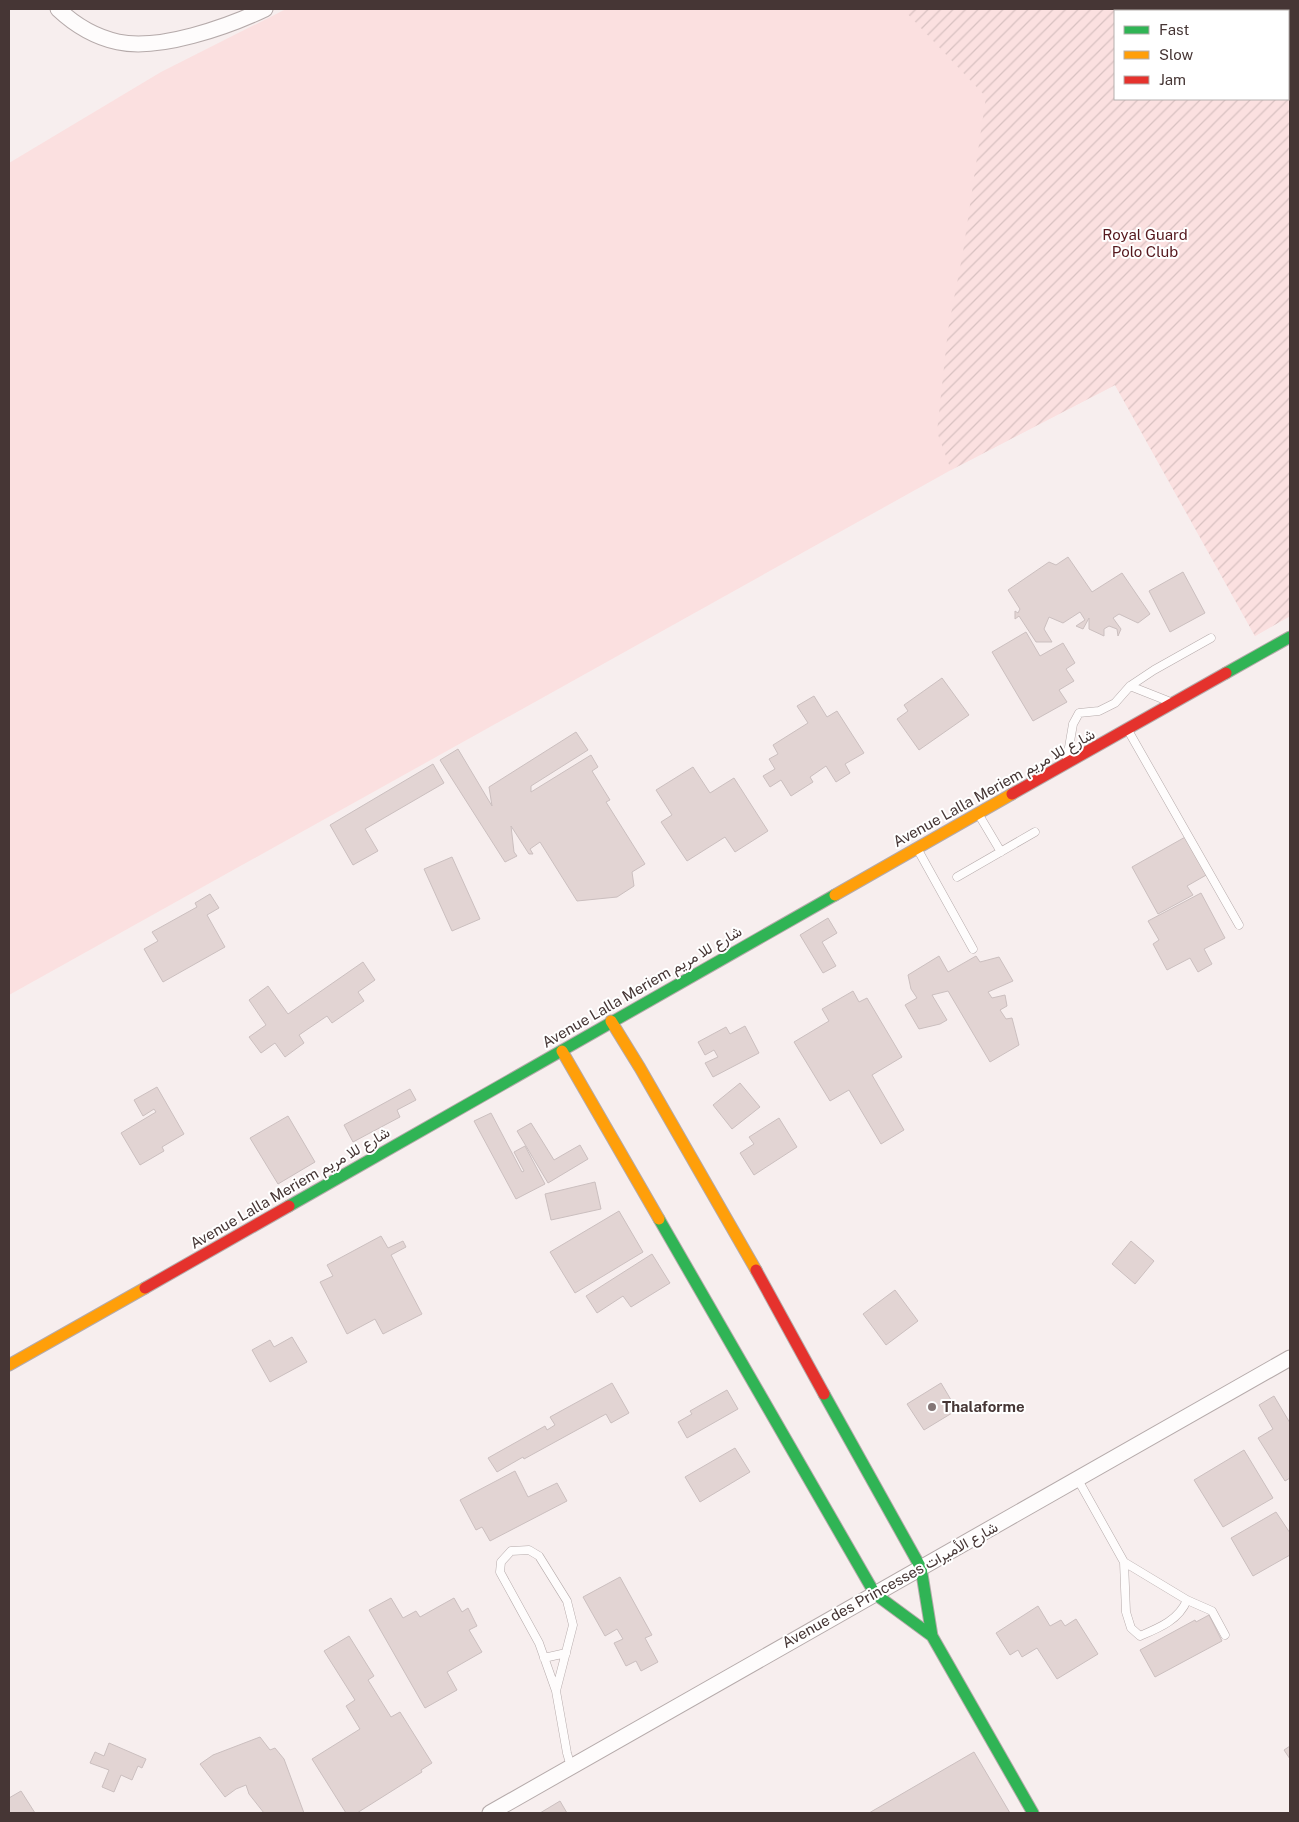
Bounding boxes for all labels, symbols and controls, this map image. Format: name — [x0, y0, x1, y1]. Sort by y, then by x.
legend — [1114, 10, 1289, 100]
text: Fast — [1159, 21, 1189, 38]
text: Slow — [1159, 46, 1194, 63]
text: Jam — [1159, 71, 1186, 88]
park label: Royal Guard Polo Club — [1102, 226, 1188, 260]
street label: Avenue Lalla Meriem شارع للا مريم — [890, 725, 1099, 853]
street label: Avenue Lalla Meriem شارع للا مريم — [539, 922, 746, 1053]
street label: Avenue Lalla Meriem شارع للا مريم — [187, 1123, 394, 1254]
place label: Thalaforme — [942, 1398, 1025, 1415]
marker: Thalaforme — [926, 1401, 938, 1413]
street label: Avenue des Princesses شارع الأميرات — [779, 1518, 1002, 1654]

